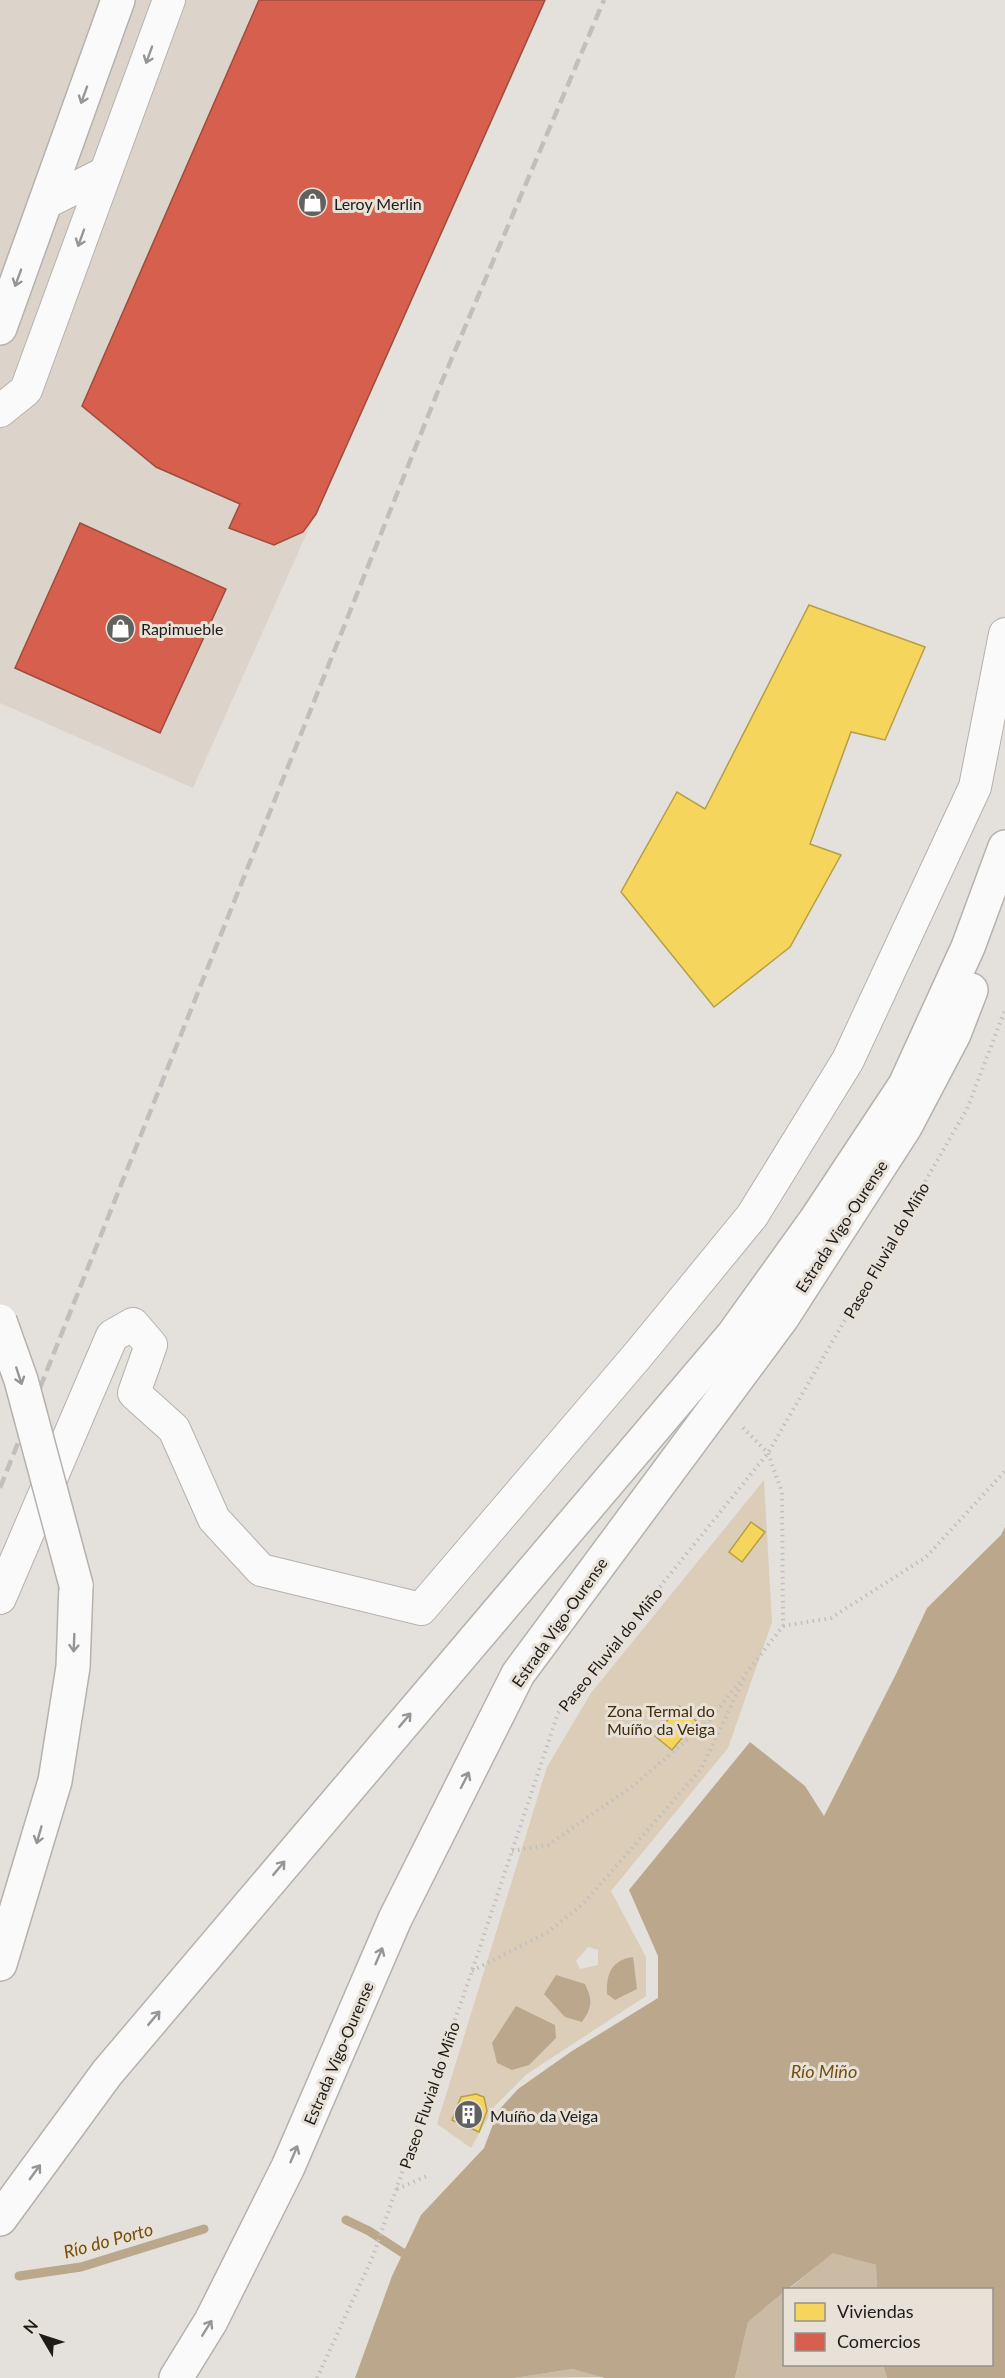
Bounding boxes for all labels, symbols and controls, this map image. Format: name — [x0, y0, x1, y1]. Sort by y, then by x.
one-way arrow — [142, 45, 153, 64]
one-way arrow — [78, 85, 89, 103]
shop icon: Leroy Merlin — [297, 187, 329, 219]
place label: Leroy Merlin — [334, 194, 422, 213]
one-way arrow — [75, 228, 86, 247]
one-way arrow — [12, 268, 23, 287]
shop icon: Rapimueble — [104, 612, 136, 644]
place label: Rapimueble — [141, 619, 223, 638]
street label: Estrada Vigo-Ourense — [791, 1156, 891, 1296]
street label: Paseo Fluvial do Miño — [839, 1179, 933, 1321]
one-way arrow — [14, 1366, 25, 1385]
street label: Estrada Vigo-Ourense — [507, 1554, 611, 1690]
street label: Paseo Fluvial do Miño — [554, 1583, 666, 1715]
one-way arrow — [68, 1633, 79, 1653]
park label: Zona Termal do Muíño da Veiga — [607, 1701, 715, 1738]
one-way arrow — [399, 1712, 412, 1728]
one-way arrow — [460, 1772, 471, 1790]
one-way arrow — [33, 1825, 44, 1844]
one-way arrow — [272, 1861, 286, 1876]
one-way arrow — [374, 1947, 386, 1965]
street label: Estrada Vigo-Ourense — [299, 1979, 377, 2127]
one-way arrow — [147, 2010, 160, 2026]
street label: Paseo Fluvial do Miño — [395, 2019, 463, 2171]
water label: Río Miño — [791, 2060, 857, 2082]
building icon: Muíño da Veiga — [453, 2099, 485, 2131]
place label: Muíño da Veiga — [490, 2106, 598, 2125]
one-way arrow — [289, 2145, 300, 2164]
one-way arrow — [28, 2164, 41, 2180]
water label: Río do Porto — [61, 2217, 155, 2263]
legend — [783, 2288, 993, 2366]
text: Viviendas — [837, 2300, 914, 2322]
north arrow — [12, 2306, 72, 2366]
text: N — [19, 2315, 41, 2337]
one-way arrow — [201, 2320, 213, 2337]
text: Comercios — [837, 2330, 921, 2352]

